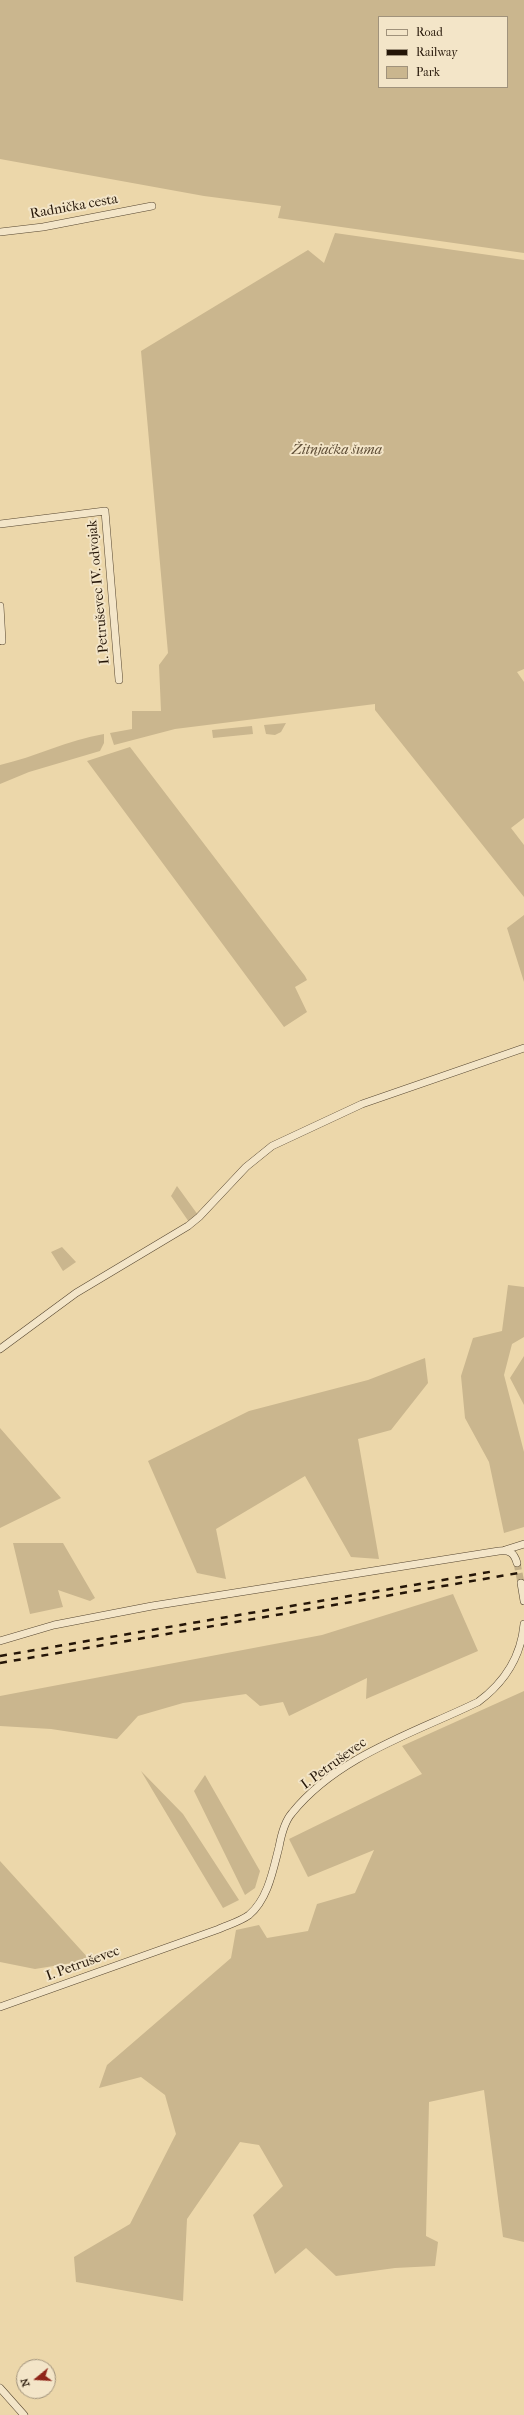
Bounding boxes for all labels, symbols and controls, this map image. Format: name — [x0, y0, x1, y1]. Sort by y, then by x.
legend — [378, 16, 508, 88]
text: Road — [416, 25, 443, 39]
text: Railway — [416, 45, 458, 59]
text: Park — [416, 65, 440, 79]
street label: Radnička cesta — [29, 191, 119, 223]
park label: Žitnjačka šuma — [292, 443, 382, 459]
street label: I. Petruševec IV. odvojak — [84, 519, 114, 665]
street label: I. Petruševec — [298, 1735, 370, 1793]
street label: I. Petruševec — [44, 1943, 122, 1985]
north arrow — [16, 2359, 56, 2399]
text: N — [18, 2377, 33, 2389]

